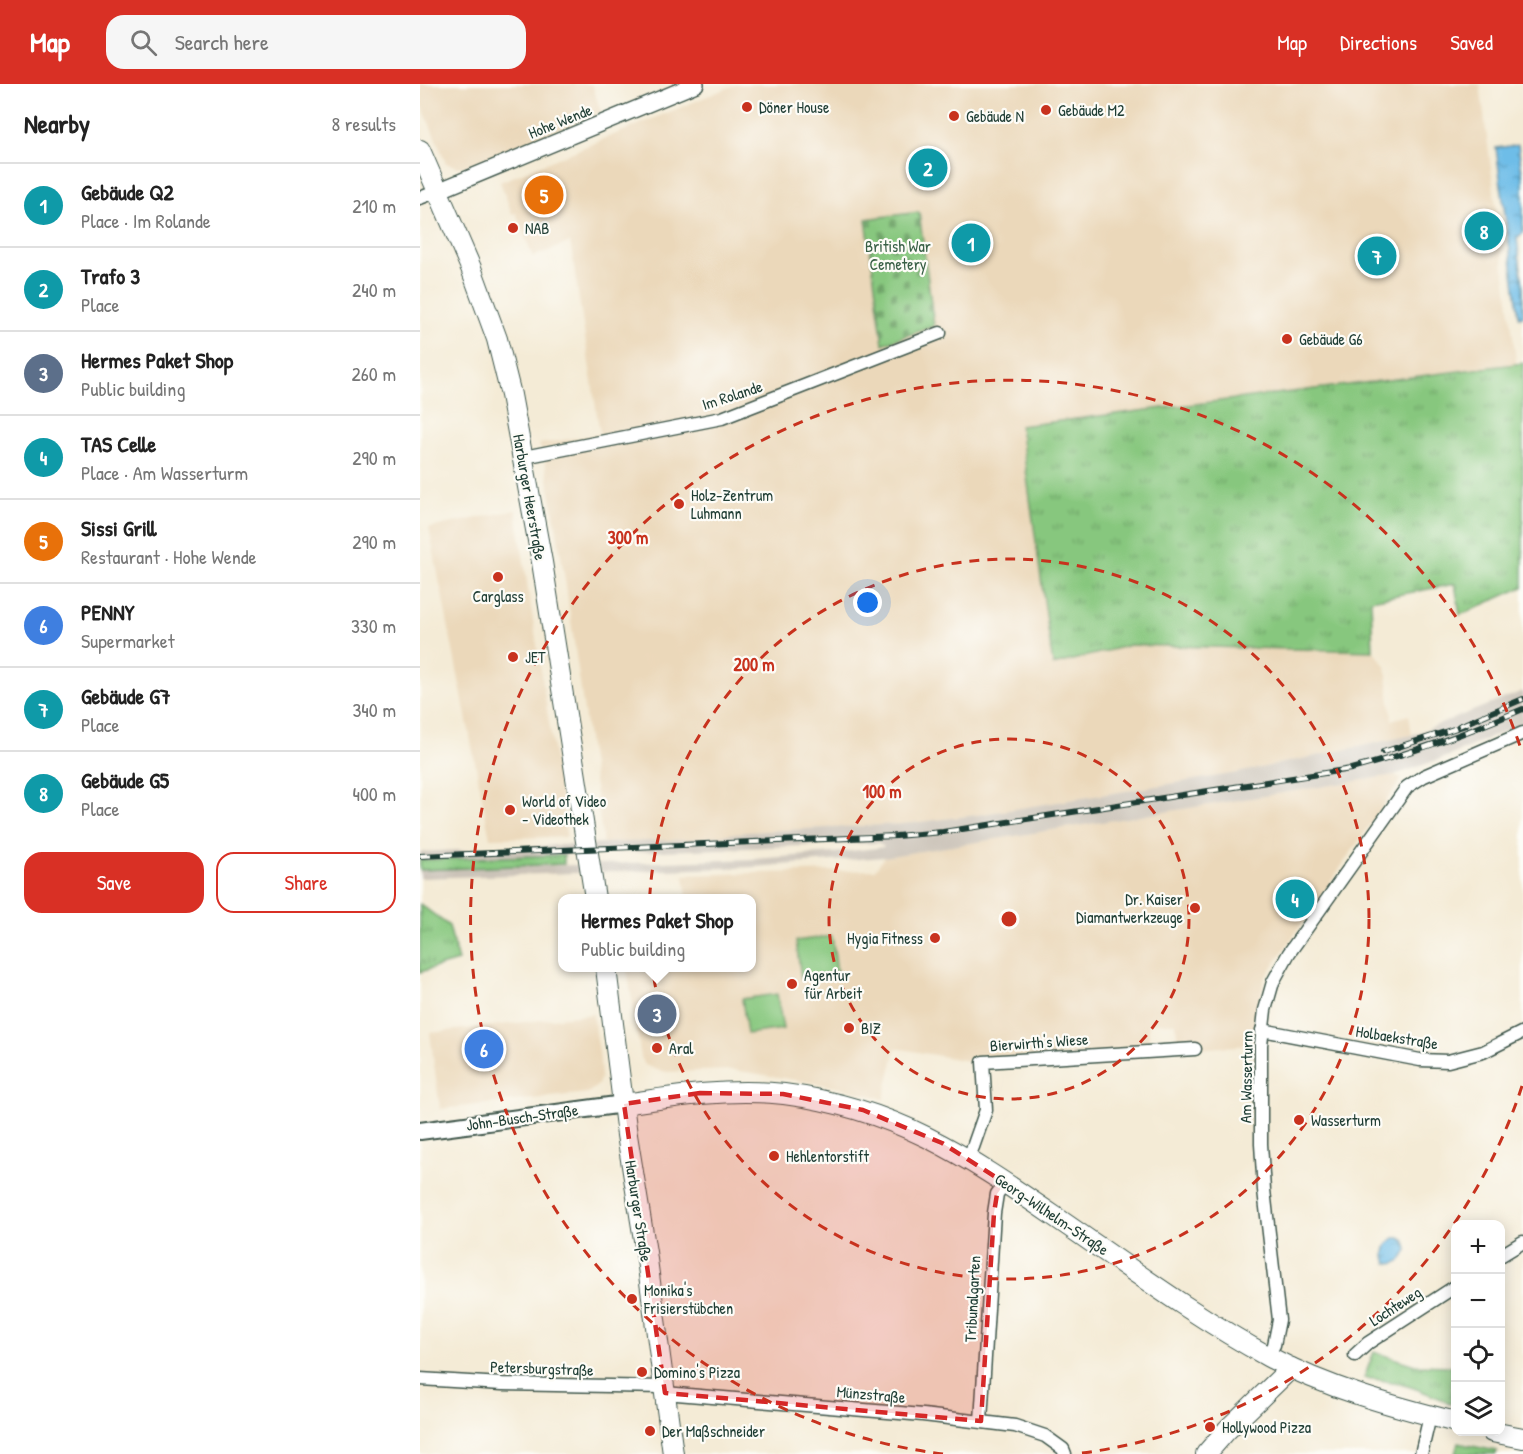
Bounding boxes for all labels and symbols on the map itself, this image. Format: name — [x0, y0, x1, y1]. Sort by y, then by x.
place label: Döner House — [759, 96, 830, 118]
street label: Hohe Wende — [525, 98, 596, 144]
place label: Gebäude M2 — [1058, 99, 1125, 121]
marker: Döner House — [740, 100, 754, 114]
marker: Gebäude M2 — [1039, 103, 1053, 117]
place label: Gebäude N — [966, 105, 1024, 127]
marker: Gebäude N — [947, 109, 961, 123]
pin: 2 — [908, 146, 948, 190]
pin: 5 — [524, 172, 564, 218]
pin: 8 — [1464, 208, 1504, 254]
place label: NAB — [525, 217, 549, 239]
pin: 1 — [952, 220, 990, 266]
marker: NAB — [506, 221, 520, 235]
pin: 7 — [1358, 234, 1396, 279]
park label: British War Cemetery — [865, 235, 931, 275]
place label: Gebäude G6 — [1299, 328, 1363, 350]
marker: Gebäude G6 — [1280, 332, 1294, 346]
street label: Im Rolande — [699, 375, 766, 415]
street label: Harburger Heerstraße — [508, 432, 552, 562]
place label: Holz-Zentrum Luhmann — [691, 484, 773, 524]
marker: Holz-Zentrum Luhmann — [672, 497, 686, 511]
text: 300 m — [608, 525, 648, 550]
marker: Carglass — [491, 570, 505, 584]
place label: Carglass — [472, 585, 524, 607]
your location — [853, 588, 882, 617]
place label: JET — [525, 646, 546, 668]
marker: JET — [506, 650, 520, 664]
text: 200 m — [734, 652, 774, 677]
text: 100 m — [862, 779, 902, 804]
place label: World of Video - Videothek — [522, 790, 607, 830]
marker: World of Video - Videothek — [503, 803, 517, 817]
pin: 4 — [1276, 876, 1314, 922]
place label: Dr. Kaiser Diamantwerkzeuge — [1076, 888, 1184, 928]
marker: Dr. Kaiser Diamantwerkzeuge — [1188, 901, 1202, 915]
centre of rings — [999, 909, 1019, 929]
place label: Hygia Fitness — [847, 927, 923, 949]
marker: Hygia Fitness — [928, 931, 942, 945]
place label: Agentur für Arbeit — [804, 964, 862, 1004]
marker: Agentur für Arbeit — [785, 977, 799, 991]
pin: 3 — [638, 992, 676, 1036]
place label: BIZ — [861, 1017, 881, 1039]
street label: Holbaekstraße — [1354, 1020, 1440, 1054]
marker: BIZ — [842, 1021, 856, 1035]
pin: 6 — [464, 1026, 504, 1072]
street label: Bierwirth's Wiese — [989, 1028, 1089, 1056]
street label: Am Wasserturm — [1234, 1031, 1258, 1123]
place label: Aral — [669, 1037, 694, 1059]
marker: Aral — [650, 1041, 664, 1055]
street label: John-Busch-Straße — [465, 1098, 580, 1136]
place label: Wasserturm — [1311, 1109, 1381, 1131]
marker: Wasserturm — [1292, 1113, 1306, 1127]
place label: Hehlentorstift — [786, 1145, 870, 1167]
marker: Hehlentorstift — [767, 1149, 781, 1163]
street label: Harburger Straße — [620, 1159, 658, 1264]
street label: Georg-Wilhelm-Straße — [991, 1168, 1114, 1261]
street label: Tribunalgarten — [959, 1255, 985, 1343]
place label: Monika's Frisierstübchen — [643, 1279, 733, 1319]
street label: Lochteweg — [1365, 1281, 1425, 1331]
marker: Monika's Frisierstübchen — [625, 1292, 639, 1306]
street label: Petersburgstraße — [490, 1355, 595, 1381]
place label: Domino's Pizza — [654, 1361, 740, 1383]
marker: Domino's Pizza — [635, 1365, 649, 1379]
street label: Münzstraße — [836, 1380, 907, 1408]
place label: Hollywood Pizza — [1222, 1416, 1311, 1438]
place label: Der Maßschneider — [662, 1420, 765, 1442]
marker: Hollywood Pizza — [1203, 1420, 1217, 1434]
marker: Der Maßschneider — [643, 1424, 657, 1438]

